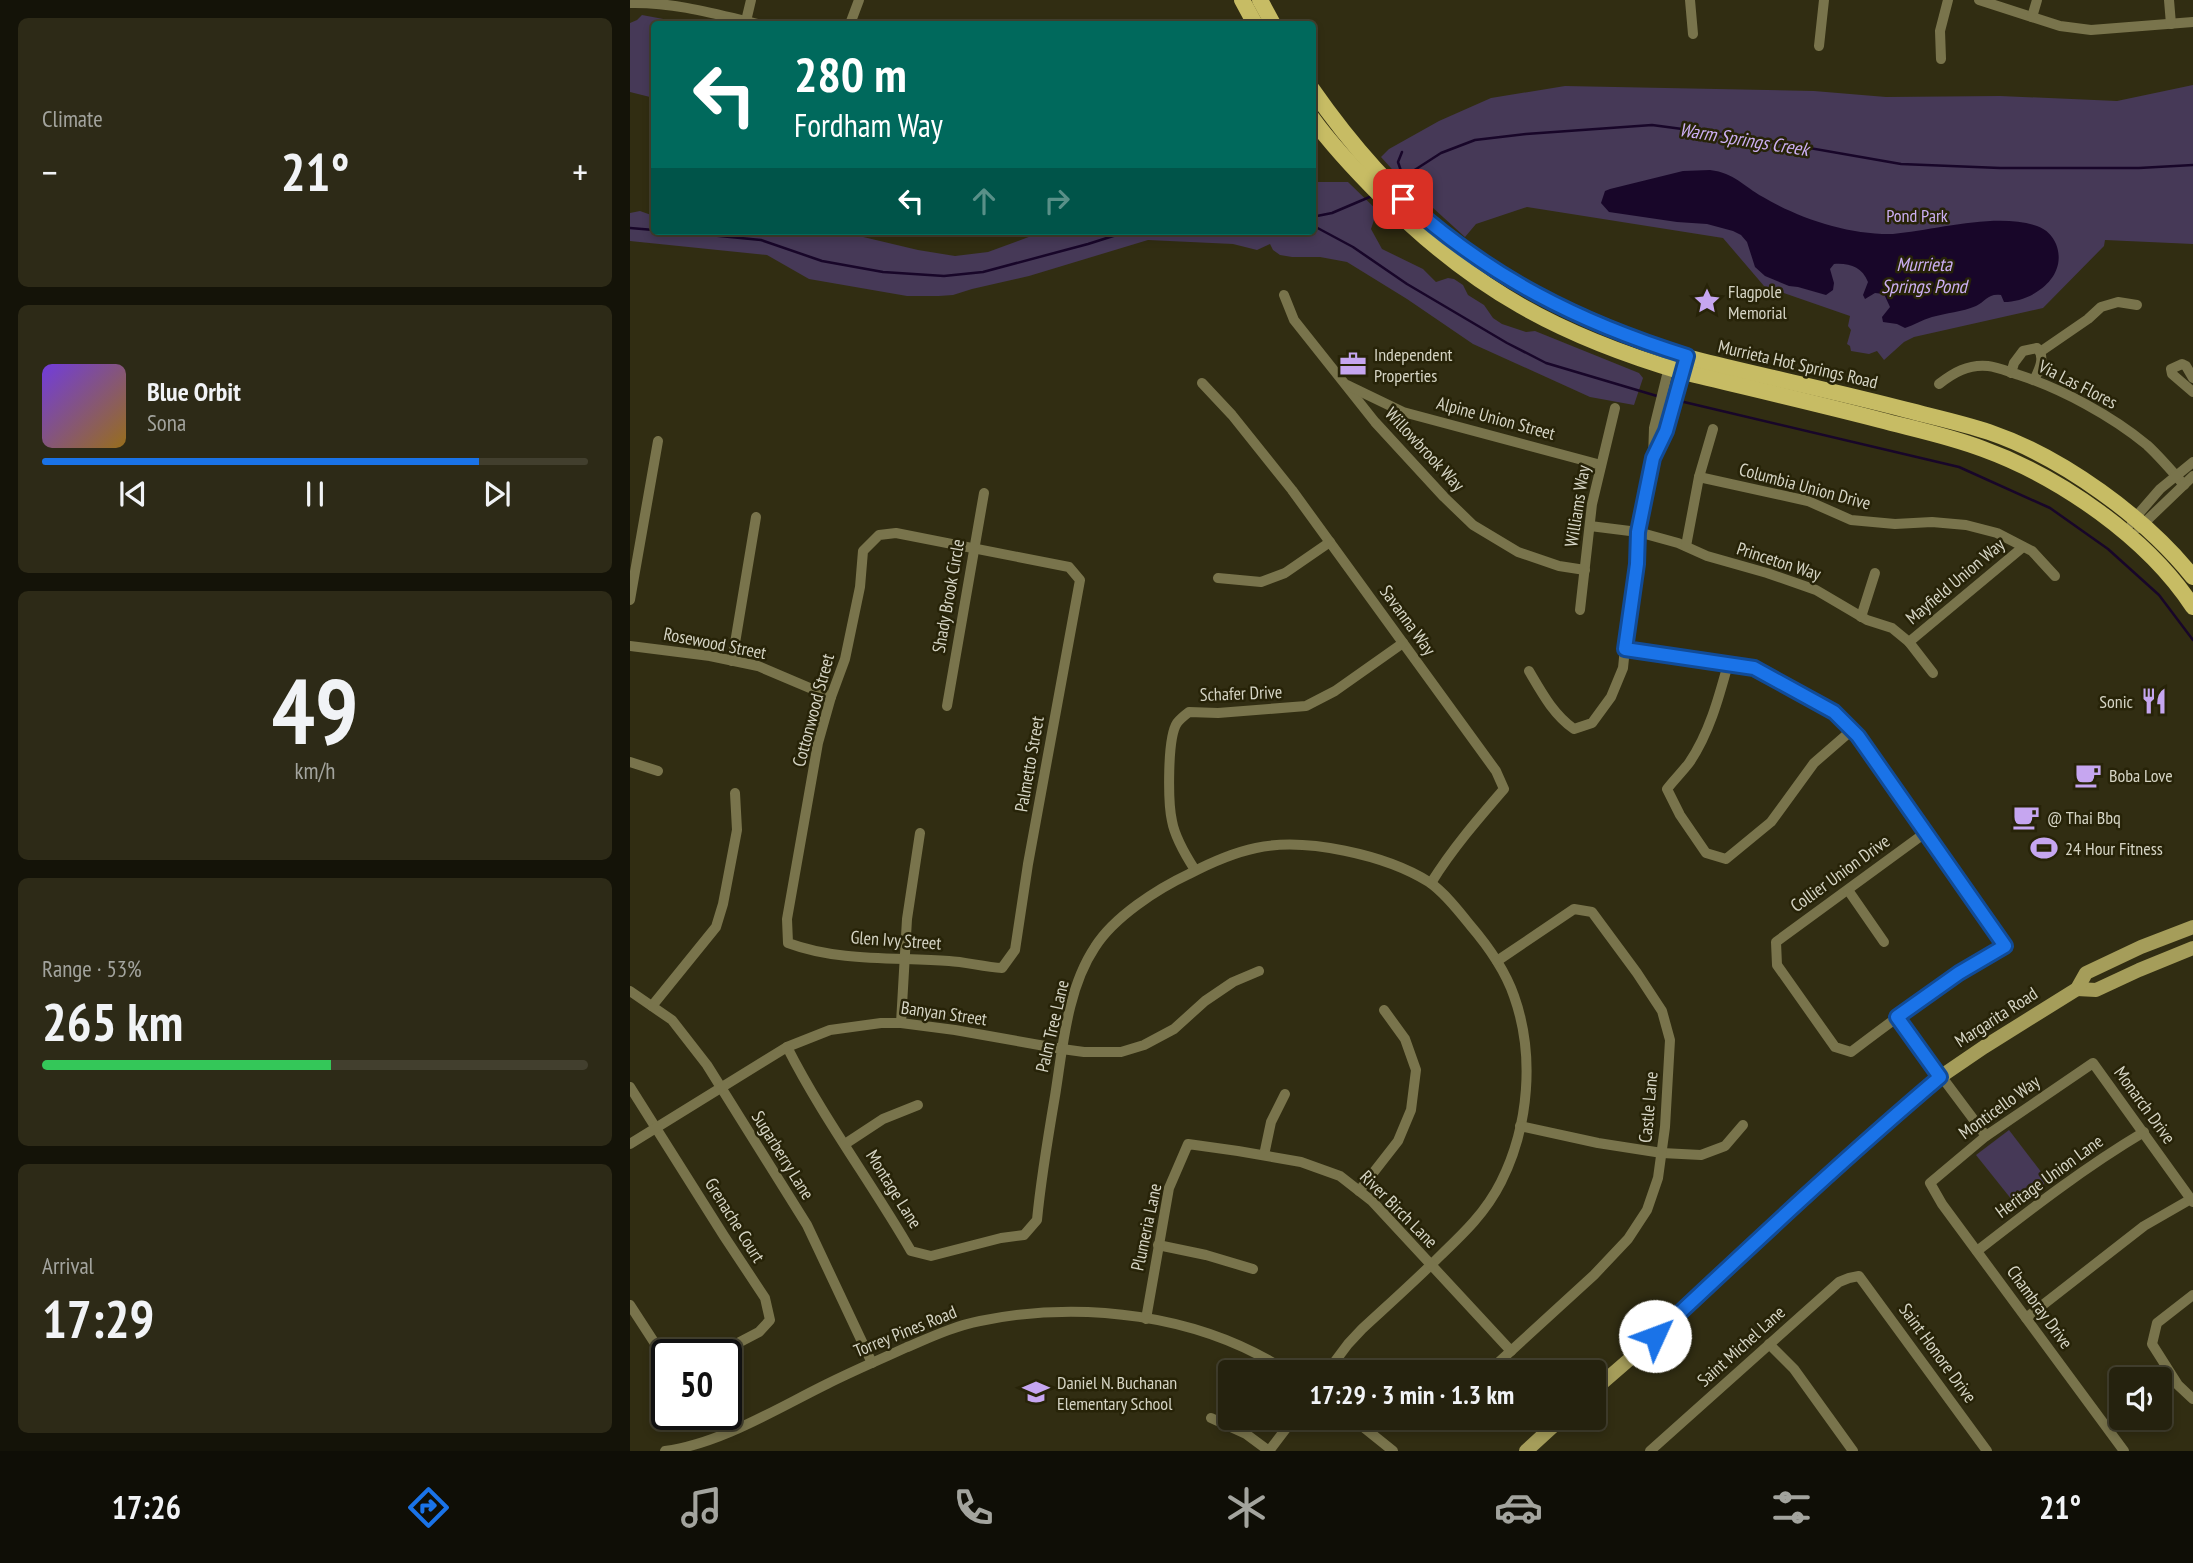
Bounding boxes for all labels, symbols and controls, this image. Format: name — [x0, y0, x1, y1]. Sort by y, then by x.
text: 280 m — [794, 42, 907, 106]
icon: left — [679, 49, 770, 140]
text: Climate — [42, 104, 103, 133]
text: Fordham Way — [794, 104, 943, 146]
water label: Warm Springs Creek — [1678, 117, 1813, 161]
text: 21° — [281, 138, 349, 205]
text: − — [42, 147, 58, 196]
text: + — [572, 147, 588, 196]
pin — [1373, 169, 1433, 229]
icon: arrive — [1384, 180, 1422, 218]
icon: left — [892, 182, 930, 220]
icon: ahead — [965, 182, 1003, 220]
icon: right — [1038, 182, 1076, 220]
park label: Pond Park — [1886, 204, 1948, 227]
water label: Murrieta Springs Pond — [1881, 252, 1970, 298]
place label: Flagpole Memorial — [1728, 280, 1787, 324]
place icon: Flagpole Memorial — [1692, 286, 1722, 316]
street label: Murrieta Hot Springs Road — [1716, 334, 1880, 394]
place label: Independent Properties — [1374, 343, 1453, 387]
office icon: Independent Properties — [1338, 349, 1368, 379]
street label: Via Las Flores — [2034, 354, 2121, 414]
text: Blue Orbit — [147, 375, 241, 408]
street label: Alpine Union Street — [1434, 391, 1558, 445]
street label: Willowbrook Way — [1380, 402, 1470, 496]
text: Sona — [147, 408, 186, 437]
street label: Columbia Union Drive — [1737, 457, 1873, 515]
street label: Williams Way — [1559, 463, 1595, 548]
icon: previous — [114, 475, 152, 513]
icon: pause — [296, 475, 334, 513]
icon: next — [478, 475, 516, 513]
street label: Mayfield Union Way — [1901, 533, 2009, 629]
street label: Shady Brook Circle — [927, 537, 969, 655]
street label: Princeton Way — [1734, 537, 1824, 586]
street label: Savanna Way — [1375, 580, 1441, 660]
street label: Rosewood Street — [662, 622, 768, 664]
text: 49 — [272, 651, 359, 769]
street label: Cottonwood Street — [787, 651, 839, 769]
street label: Schafer Drive — [1199, 680, 1283, 706]
restaurant icon: Sonic — [2139, 686, 2169, 716]
place label: Sonic — [2099, 690, 2134, 713]
street label: Palmetto Street — [1009, 714, 1049, 814]
text: km/h — [295, 756, 335, 785]
cafe icon: Boba Love — [2073, 760, 2103, 790]
place label: Boba Love — [2109, 764, 2173, 787]
cafe icon: @ Thai Bbq — [2011, 802, 2041, 832]
place label: @ Thai Bbq — [2047, 806, 2121, 829]
street label: Collier Union Drive — [1786, 829, 1894, 917]
sports icon: 24 Hour Fitness — [2029, 833, 2059, 863]
place label: 24 Hour Fitness — [2065, 837, 2163, 860]
street label: Glen Ivy Street — [850, 925, 942, 955]
text: Range · 53% — [42, 954, 142, 983]
street label: Palm Tree Lane — [1030, 978, 1074, 1074]
street label: Margarita Road — [1950, 982, 2042, 1052]
text: 265 km — [42, 988, 183, 1055]
street label: Banyan Street — [900, 996, 988, 1030]
street label: Monarch Drive — [2109, 1062, 2181, 1148]
street label: Castle Lane — [1633, 1070, 1663, 1144]
street label: Monticello Way — [1954, 1070, 2044, 1144]
street label: Sugarberry Lane — [747, 1106, 819, 1204]
street label: Heritage Union Lane — [1991, 1129, 2107, 1223]
street label: Montage Lane — [861, 1146, 927, 1232]
street label: River Birch Lane — [1355, 1165, 1443, 1253]
street label: Grenache Court — [700, 1173, 770, 1267]
street label: Plumeria Lane — [1126, 1181, 1166, 1273]
text: Arrival — [42, 1251, 94, 1280]
street label: Chambray Drive — [2002, 1261, 2078, 1353]
text: 17:29 — [42, 1285, 154, 1352]
position arrow — [1618, 1299, 1692, 1373]
street label: Saint Honore Drive — [1894, 1299, 1982, 1407]
street label: Torrey Pines Road — [850, 1300, 960, 1362]
street label: Saint Michel Lane — [1692, 1301, 1790, 1391]
speed limit sign: 50 — [651, 1339, 742, 1430]
map controls — [2109, 1367, 2172, 1430]
button: sound — [2109, 1367, 2172, 1430]
place label: Daniel N. Buchanan Elementary School — [1057, 1371, 1177, 1415]
school or university icon: Daniel N. Buchanan Elementary School — [1021, 1377, 1051, 1407]
text: 17:29 · 3 min · 1.3 km — [1310, 1378, 1514, 1411]
icon: directions — [404, 1483, 453, 1532]
icon: music — [677, 1483, 726, 1532]
icon: phone — [949, 1483, 998, 1532]
icon: climate — [1222, 1483, 1271, 1532]
icon: car — [1494, 1483, 1543, 1532]
icon: filters — [1767, 1483, 1816, 1532]
text: 17:26 — [112, 1486, 181, 1528]
text: 21° — [2039, 1486, 2081, 1528]

